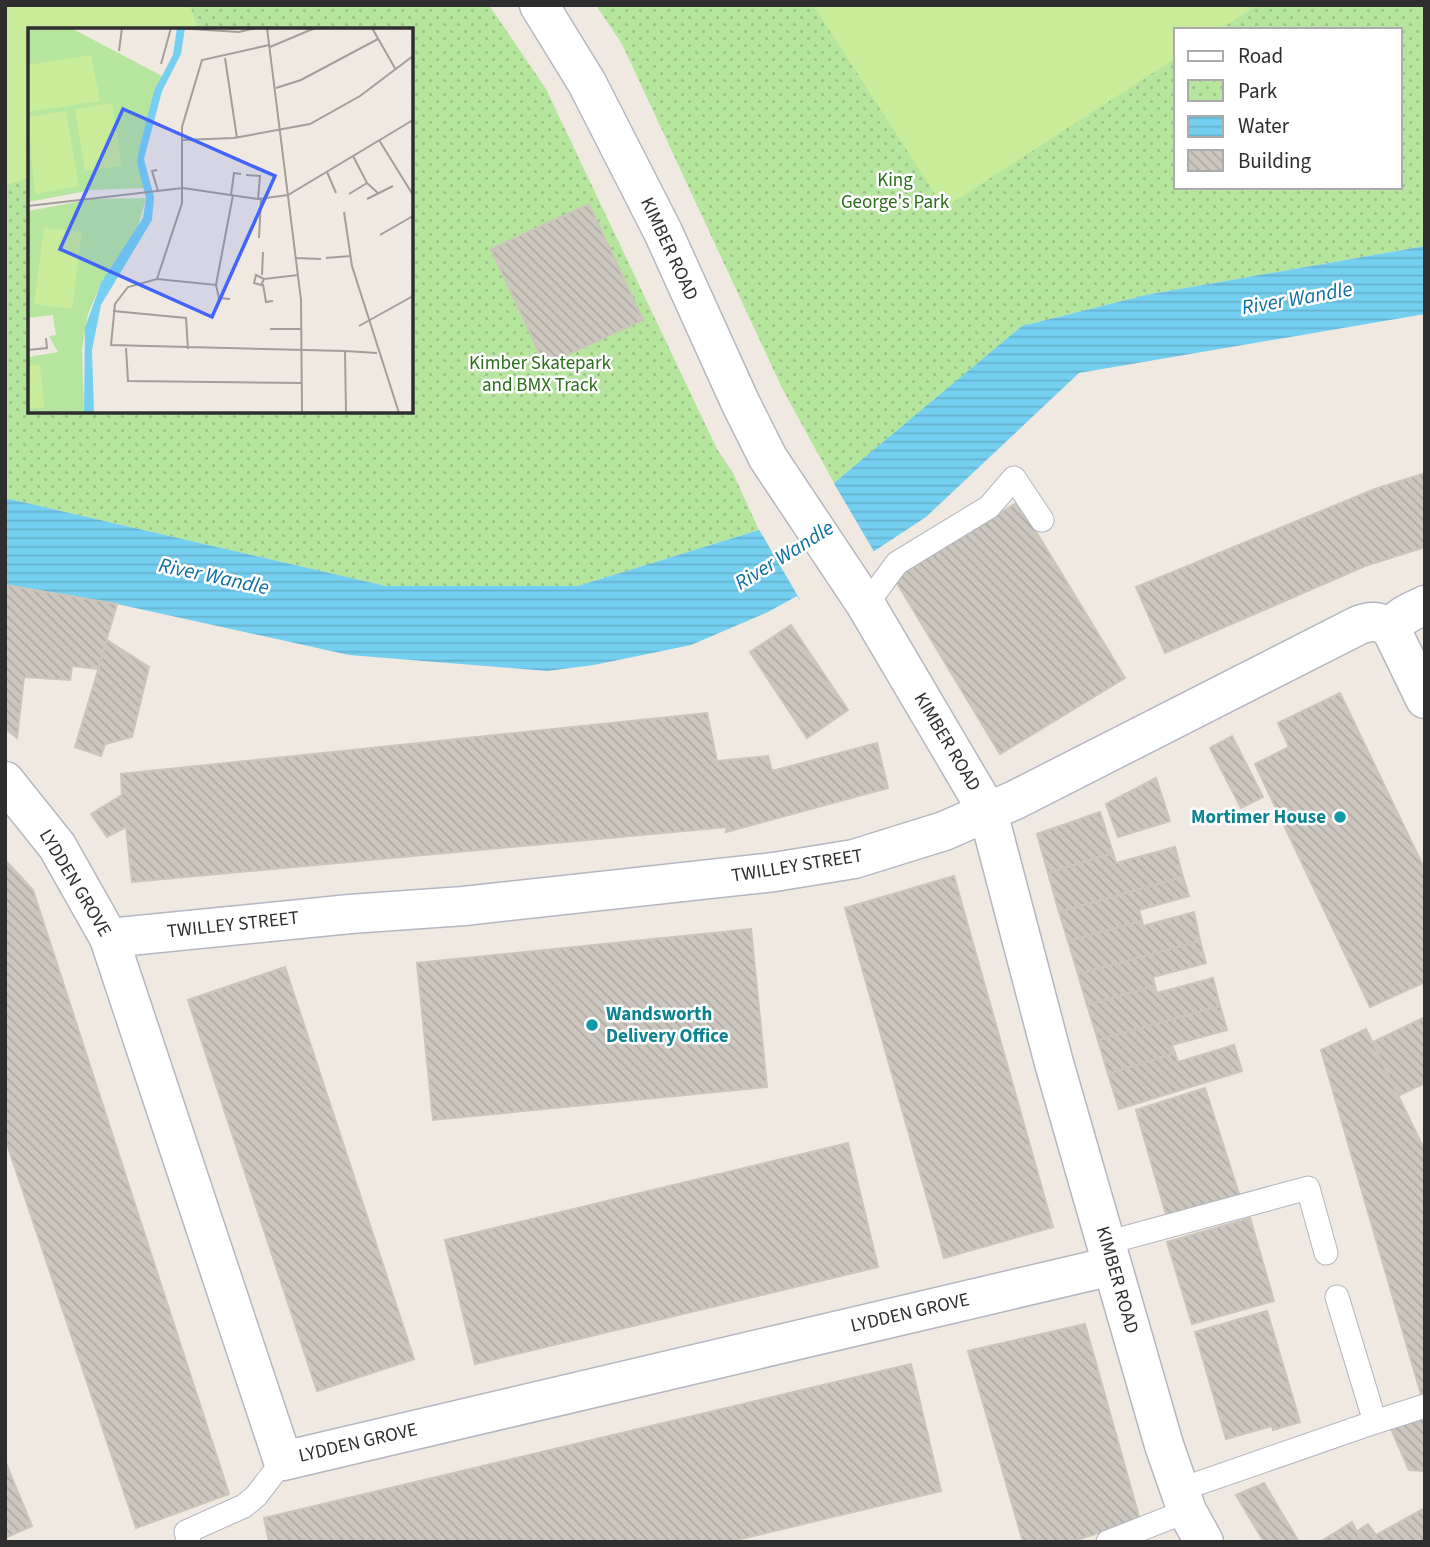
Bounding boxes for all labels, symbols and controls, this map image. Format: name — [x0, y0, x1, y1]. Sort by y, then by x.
inset map — [28, 28, 413, 413]
legend — [1174, 28, 1402, 189]
text: Road — [1238, 41, 1283, 71]
text: Park — [1238, 76, 1278, 106]
text: Water — [1238, 111, 1290, 141]
text: Building — [1238, 146, 1312, 176]
park label: King George's Park — [841, 167, 950, 216]
street label: KIMBER ROAD — [633, 193, 705, 305]
water label: River Wandle — [1239, 274, 1355, 322]
park label: Kimber Skatepark and BMX Track — [469, 350, 612, 399]
water label: River Wandle — [729, 513, 839, 597]
water label: River Wandle — [156, 550, 272, 602]
street label: KIMBER ROAD — [907, 688, 987, 796]
place label: Mortimer House — [1191, 804, 1326, 831]
marker: Mortimer House — [1332, 809, 1348, 825]
street label: LYDDEN GROVE — [32, 824, 118, 942]
street label: TWILLEY STREET — [729, 842, 865, 890]
street label: TWILLEY STREET — [166, 905, 300, 945]
place label: Wandsworth Delivery Office — [606, 1001, 729, 1050]
marker: Wandsworth Delivery Office — [584, 1017, 600, 1033]
street label: KIMBER ROAD — [1089, 1223, 1145, 1337]
street label: LYDDEN GROVE — [848, 1286, 972, 1340]
street label: LYDDEN GROVE — [296, 1416, 420, 1470]

